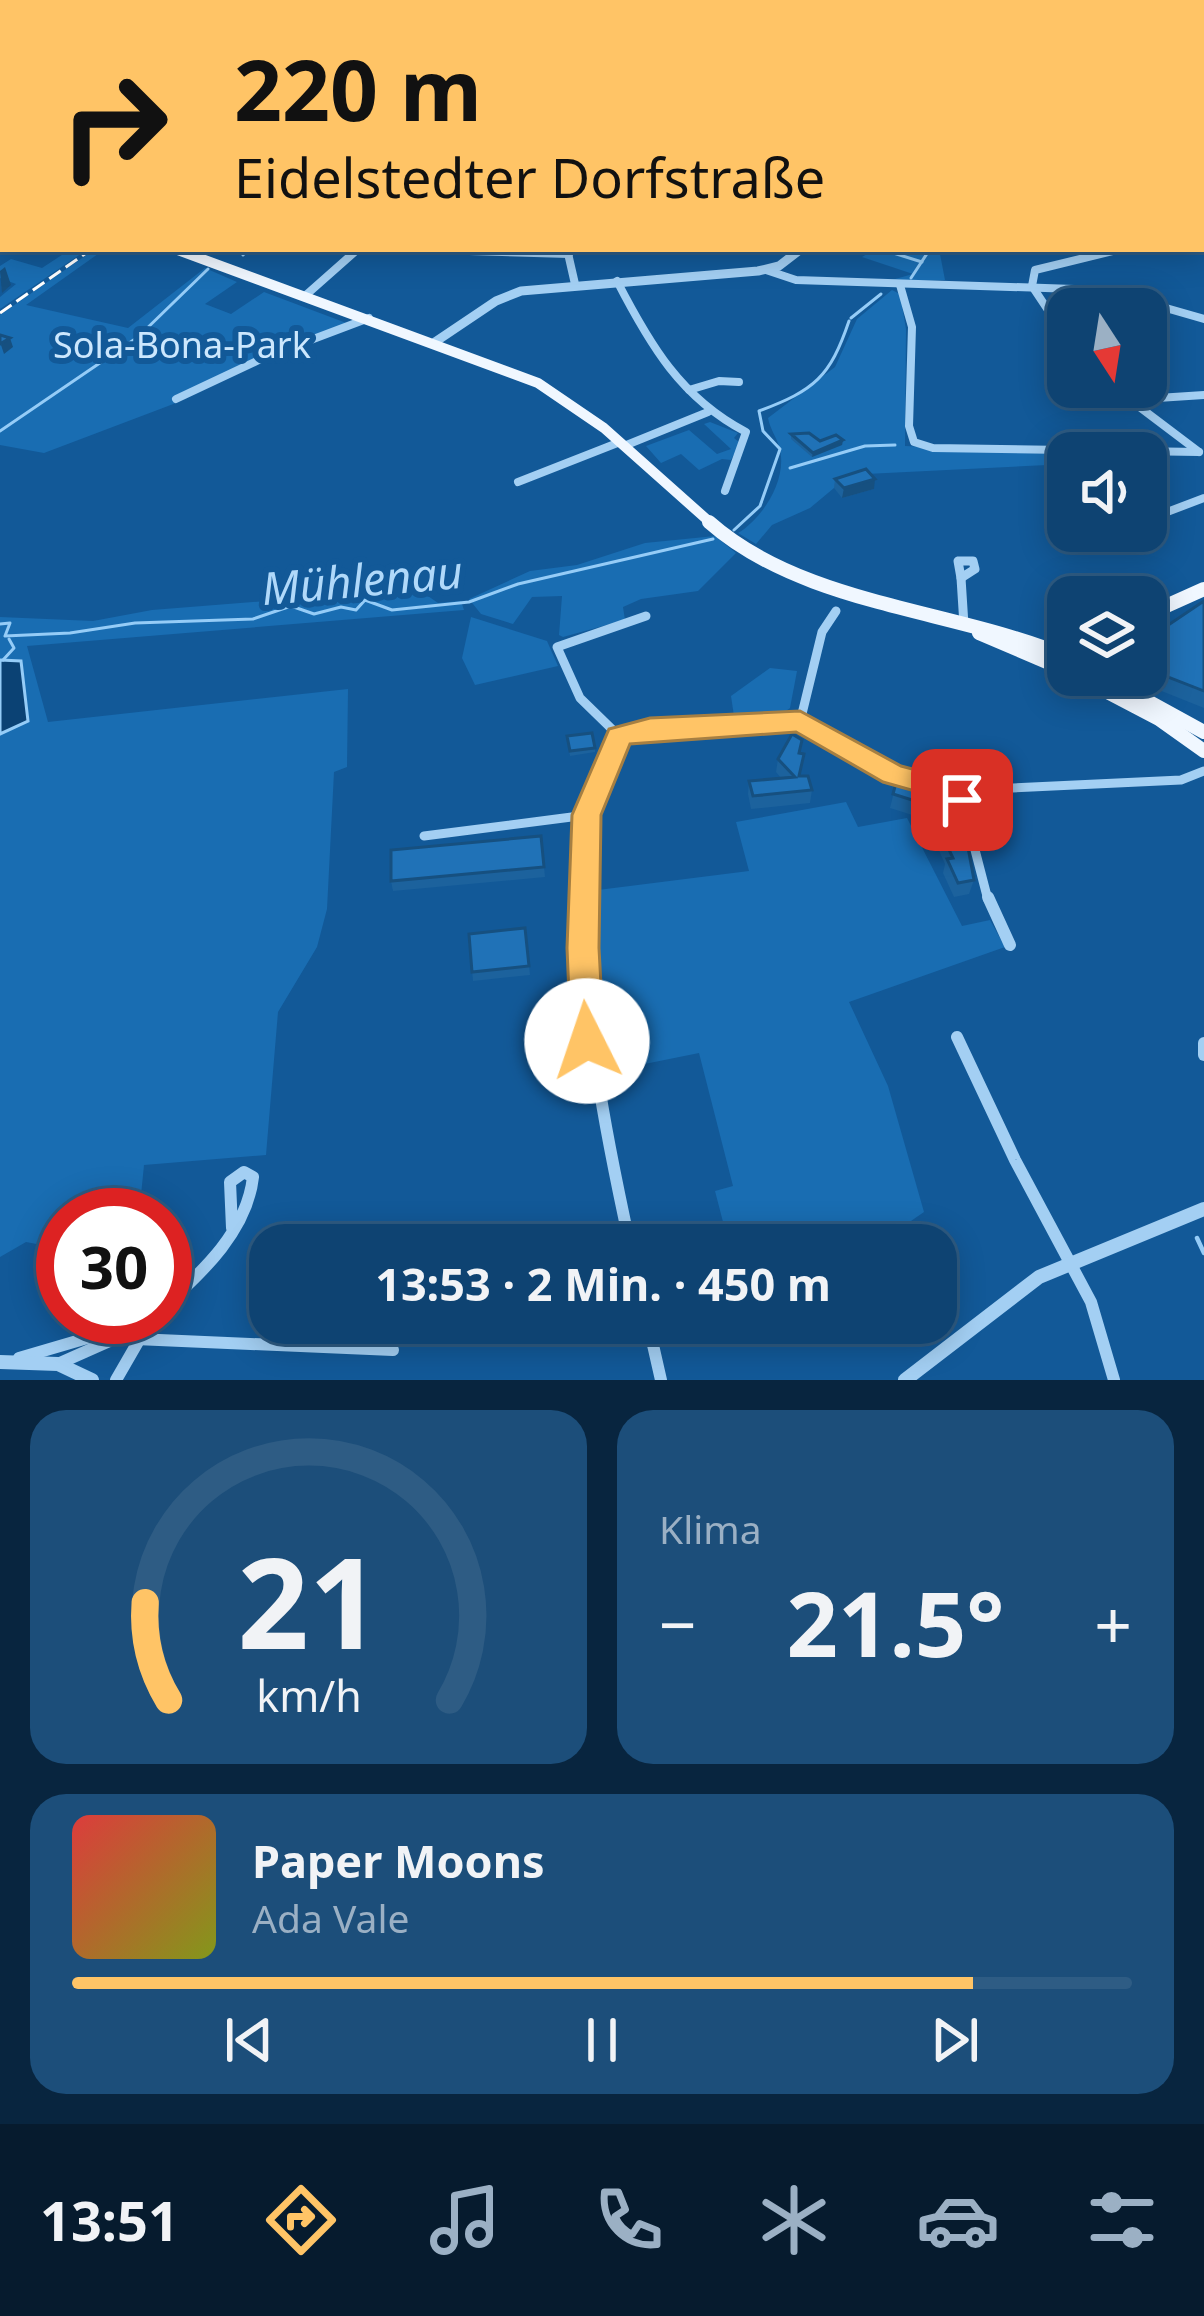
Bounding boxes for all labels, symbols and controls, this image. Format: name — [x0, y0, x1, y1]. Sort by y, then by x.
text: 220 m — [234, 31, 482, 146]
icon: right — [36, 48, 192, 204]
text: Eidelstedter Dorfstraße — [234, 140, 825, 214]
north arrow — [1047, 288, 1167, 408]
map controls — [1047, 288, 1167, 696]
park label: Sola-Bona-Park — [53, 320, 311, 369]
button: sound — [1047, 432, 1167, 552]
water label: Mühlenau — [259, 540, 465, 618]
button: layers — [1047, 576, 1167, 696]
pin — [911, 749, 1013, 851]
icon: arrive — [929, 767, 995, 833]
position arrow — [524, 978, 650, 1104]
speed limit sign: 30 — [36, 1188, 192, 1344]
text: 13:53 · 2 Min. · 450 m — [375, 1253, 831, 1314]
text: Klima — [659, 1502, 762, 1555]
text: 21 — [237, 1516, 380, 1686]
text: 21.5° — [787, 1561, 1004, 1683]
text: − — [659, 1578, 697, 1668]
text: + — [1094, 1578, 1132, 1668]
text: km/h — [256, 1666, 361, 1725]
text: Paper Moons — [252, 1830, 545, 1891]
text: Ada Vale — [252, 1891, 409, 1944]
icon: previous — [216, 2007, 282, 2073]
icon: pause — [569, 2007, 635, 2073]
icon: next — [922, 2007, 988, 2073]
icon: directions — [259, 2178, 343, 2262]
icon: music — [423, 2178, 507, 2262]
icon: phone — [587, 2178, 671, 2262]
icon: climate — [752, 2178, 836, 2262]
icon: car — [916, 2178, 1000, 2262]
icon: filters — [1080, 2178, 1164, 2262]
text: 13:51 — [40, 2183, 179, 2257]

